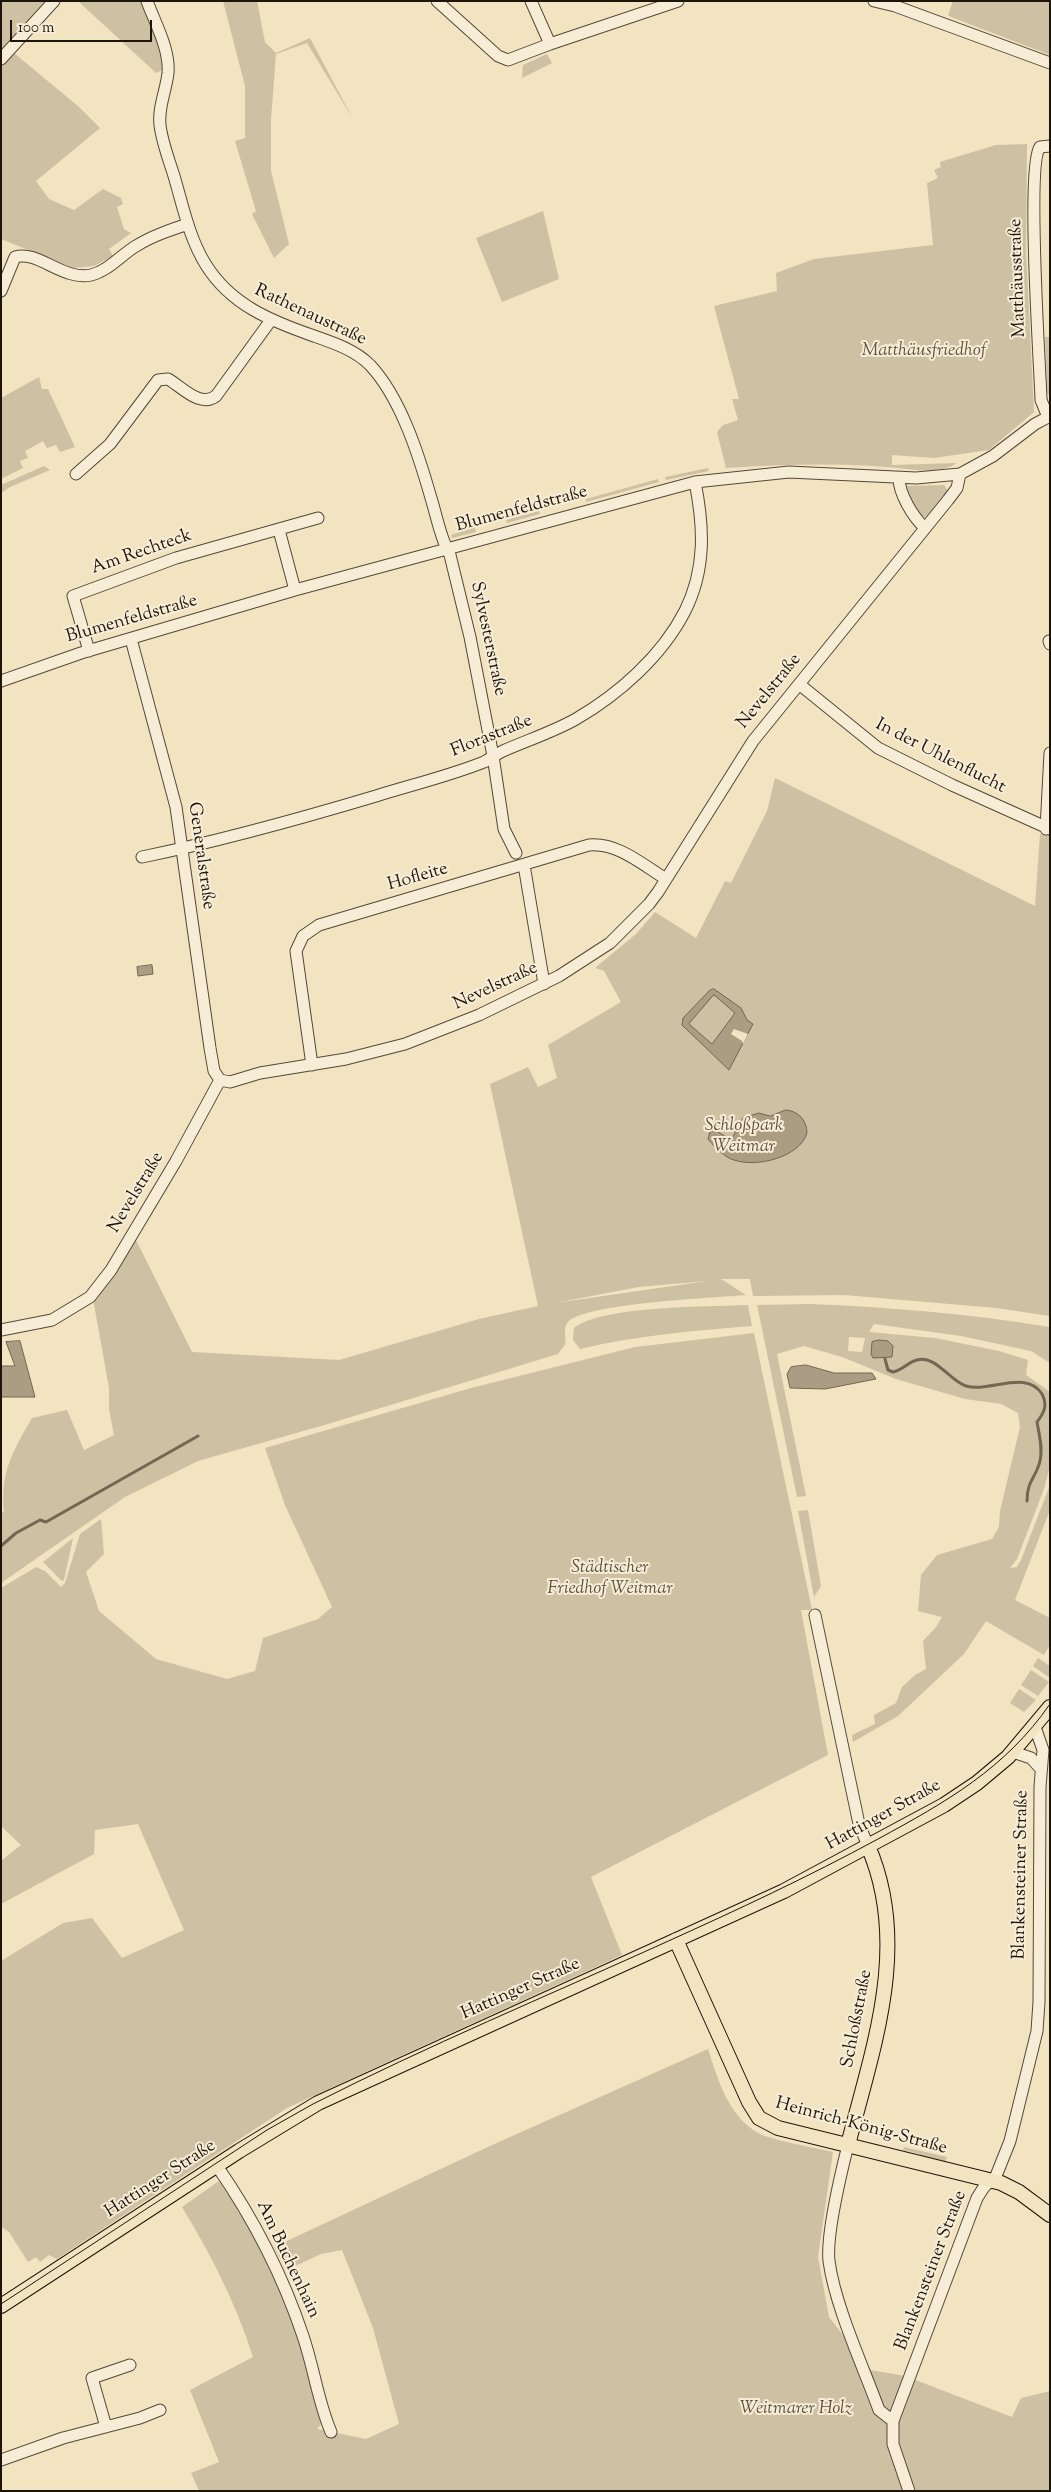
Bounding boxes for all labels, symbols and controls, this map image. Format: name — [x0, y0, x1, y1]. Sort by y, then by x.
scale bar — [12, 10, 155, 42]
text: 100 m — [18, 18, 54, 39]
street label: Matthäusstraße — [1006, 218, 1032, 338]
street label: Rathenaustraße — [251, 281, 369, 351]
park label: Matthäusfriedhof — [862, 341, 986, 363]
street label: Blumenfeldstraße — [454, 482, 590, 538]
street label: Am Rechteck — [89, 526, 195, 580]
street label: Sylvesterstraße — [464, 580, 510, 698]
street label: Blumenfeldstraße — [64, 591, 200, 649]
street label: Nevelstraße — [733, 650, 807, 734]
street label: Florastraße — [448, 711, 536, 763]
street label: In der Uhlenflucht — [871, 715, 1009, 799]
street label: Generalstraße — [182, 801, 218, 911]
street label: Hofleite — [385, 859, 451, 897]
street label: Nevelstraße — [450, 958, 542, 1016]
park label: Schloßpark Weitmar — [705, 1116, 783, 1158]
street label: Nevelstraße — [104, 1149, 170, 1237]
park label: Städtischer Friedhof Weitmar — [547, 1558, 673, 1600]
street label: Hattinger Straße — [823, 1776, 945, 1856]
street label: Blankensteiner Straße — [1010, 1790, 1034, 1960]
street label: Hattinger Straße — [458, 1954, 584, 2026]
street label: Schloßstraße — [838, 1968, 878, 2070]
street label: Heinrich-König-Straße — [773, 2094, 949, 2160]
street label: Hattinger Straße — [102, 2136, 220, 2224]
street label: Blankensteiner Straße — [892, 2188, 972, 2354]
street label: Am Buchenhain — [250, 2198, 324, 2322]
park label: Weitmarer Holz — [740, 2399, 852, 2421]

